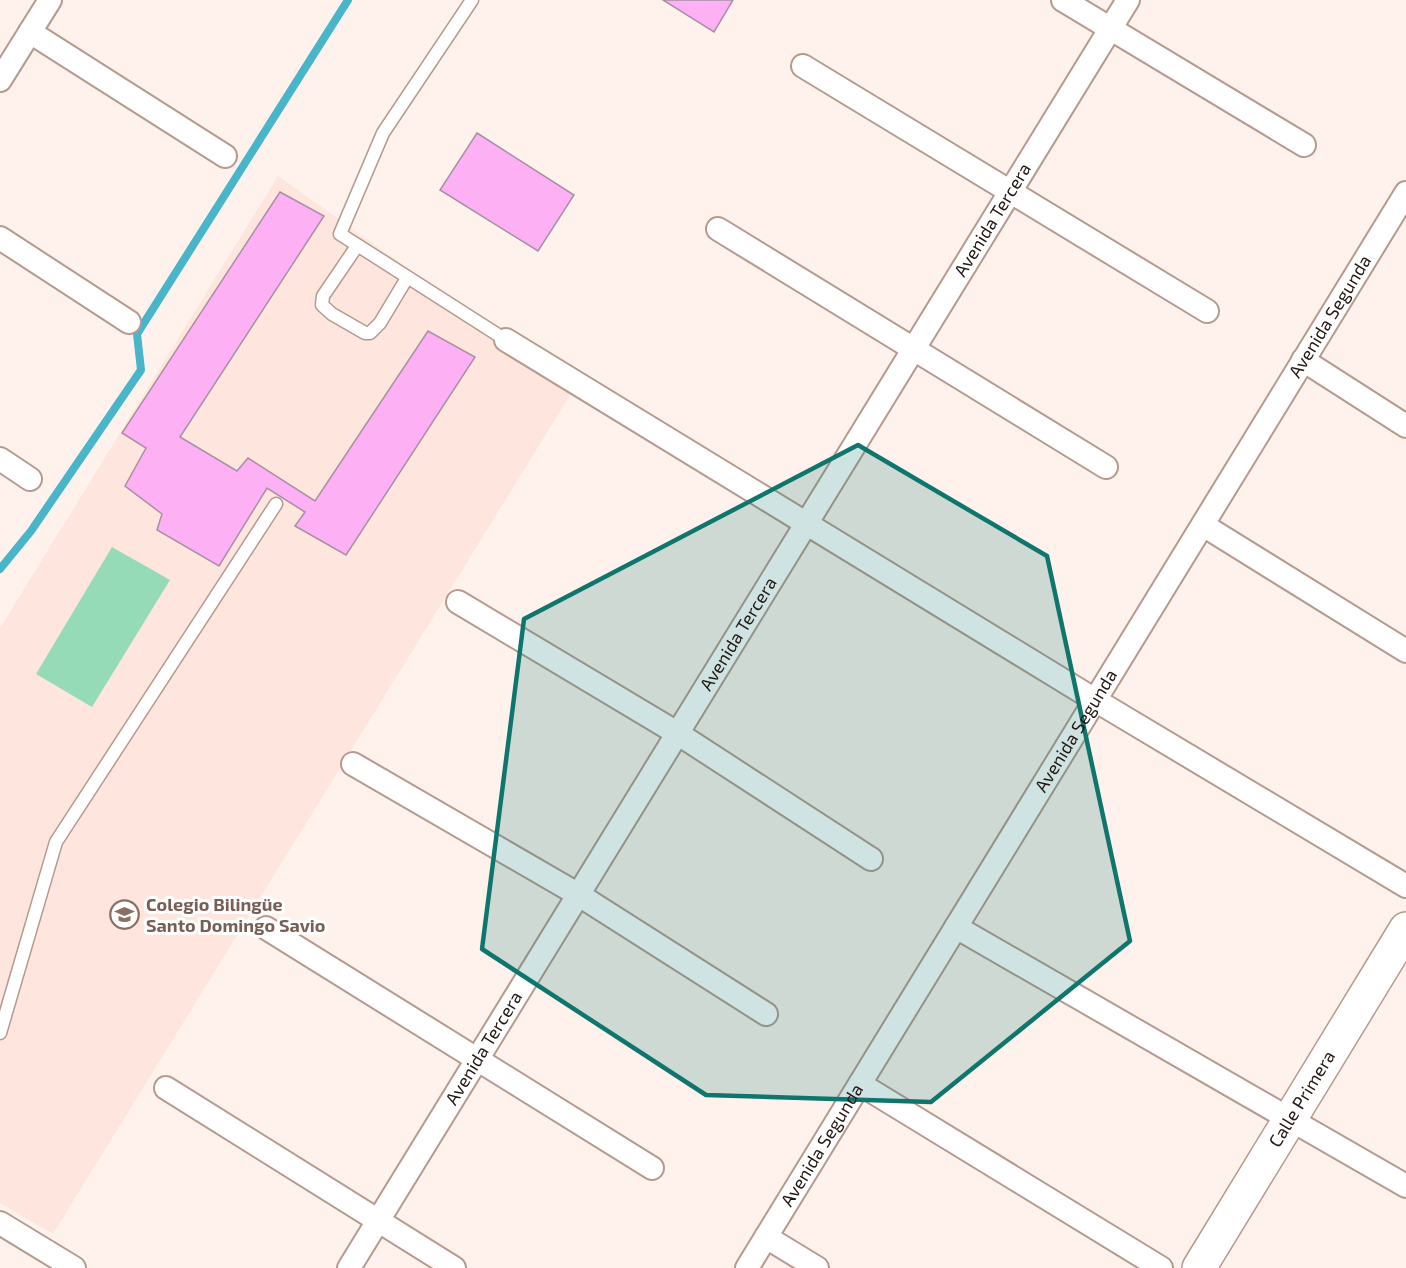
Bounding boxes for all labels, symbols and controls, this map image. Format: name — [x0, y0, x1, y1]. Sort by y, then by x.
street label: Avenida Tercera — [949, 159, 1035, 280]
street label: Avenida Segunda — [1283, 251, 1375, 381]
street label: Avenida Tercera — [694, 573, 781, 694]
street label: Avenida Segunda — [1029, 665, 1121, 796]
place label: Colegio Bilingüe Santo Domingo Savio — [146, 893, 325, 936]
school or university icon: Colegio Bilingüe Santo Domingo Savio — [109, 899, 141, 931]
street label: Avenida Tercera — [440, 987, 526, 1108]
street label: Calle Primera — [1263, 1046, 1339, 1151]
street label: Avenida Segunda — [775, 1079, 867, 1210]

